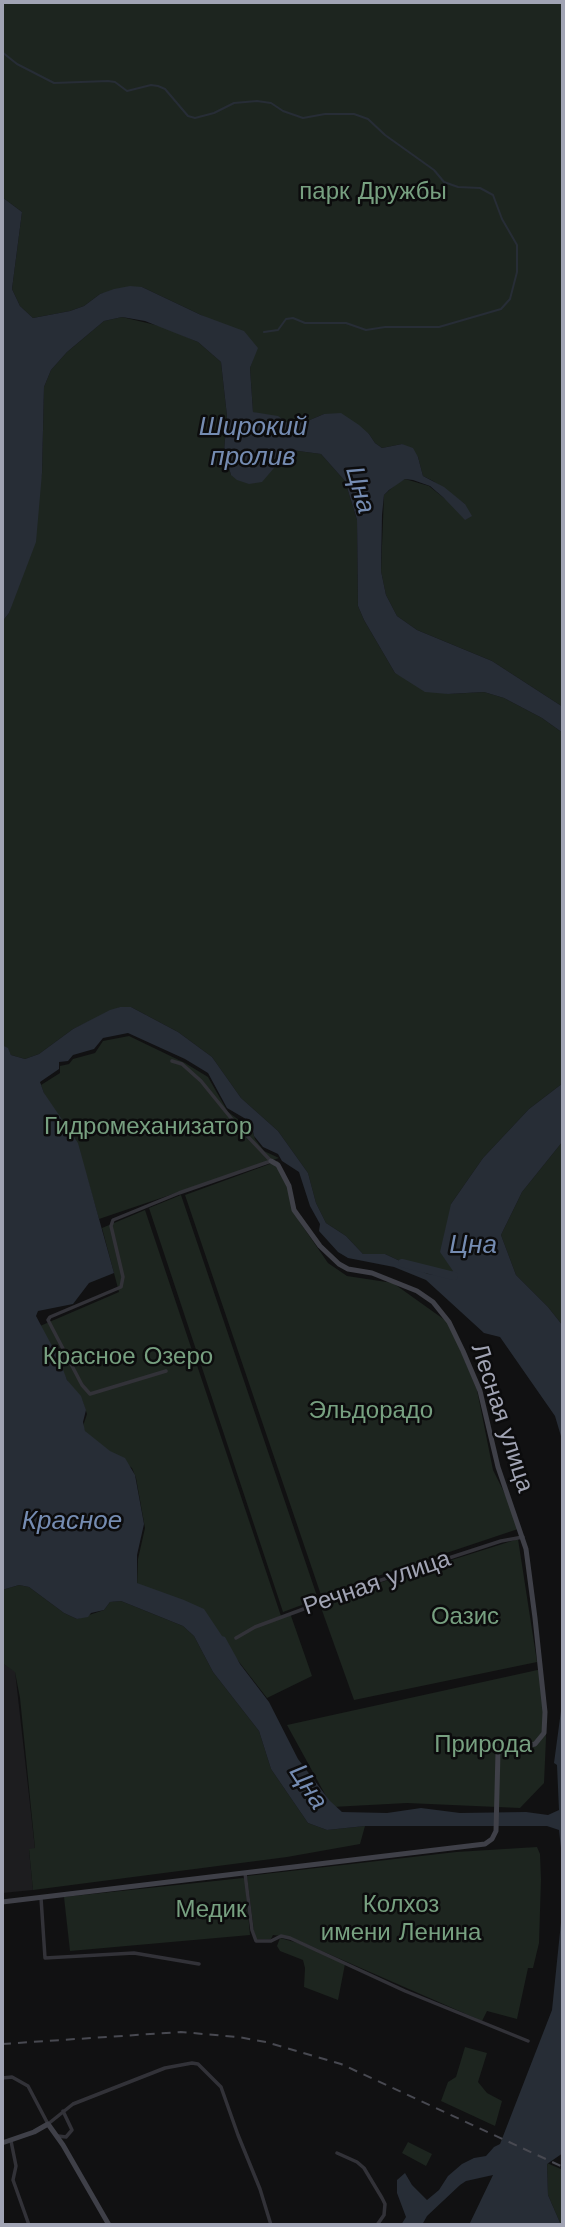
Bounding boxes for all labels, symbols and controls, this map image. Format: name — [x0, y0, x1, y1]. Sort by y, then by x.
park label: парк Дружбы — [299, 178, 447, 206]
water label: Широкий пролив — [199, 411, 307, 472]
water label: Цна — [338, 463, 382, 517]
park label: Гидромеханизатор — [44, 1113, 252, 1141]
water label: Цна — [449, 1229, 497, 1261]
street label: Лесная улица — [464, 1340, 540, 1496]
park label: Красное Озеро — [43, 1343, 213, 1371]
park label: Эльдорадо — [309, 1397, 433, 1425]
water label: Красное — [22, 1505, 122, 1537]
street label: Речная улица — [300, 1544, 454, 1622]
park label: Оазис — [431, 1603, 499, 1631]
park label: Природа — [434, 1731, 532, 1759]
water label: Цна — [282, 1759, 334, 1815]
park label: Колхоз имени Ленина — [321, 1891, 481, 1947]
park label: Медик — [176, 1896, 246, 1924]

